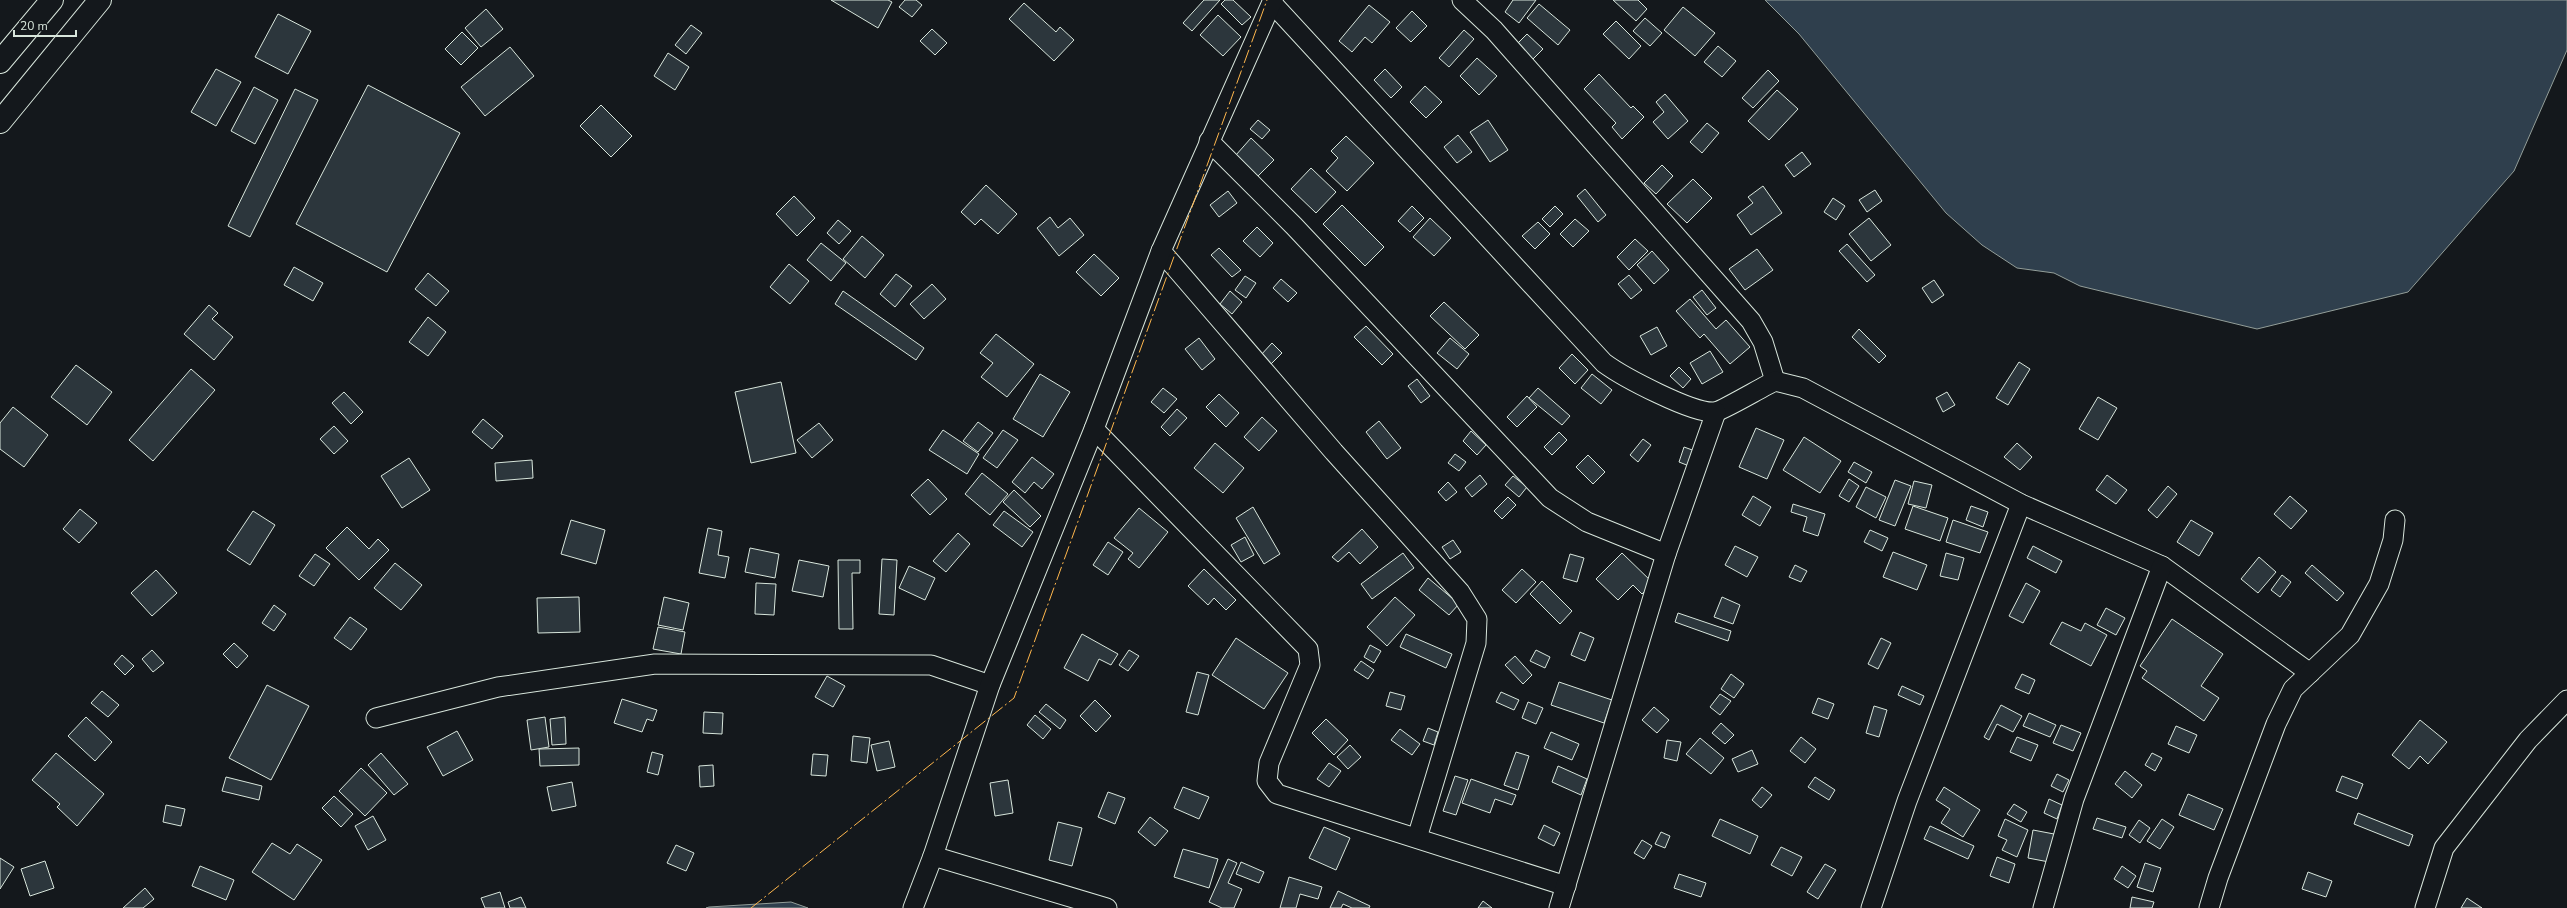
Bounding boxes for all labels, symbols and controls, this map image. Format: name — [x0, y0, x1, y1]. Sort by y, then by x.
scale bar — [14, 12, 76, 38]
text: 20 m — [20, 18, 48, 34]

